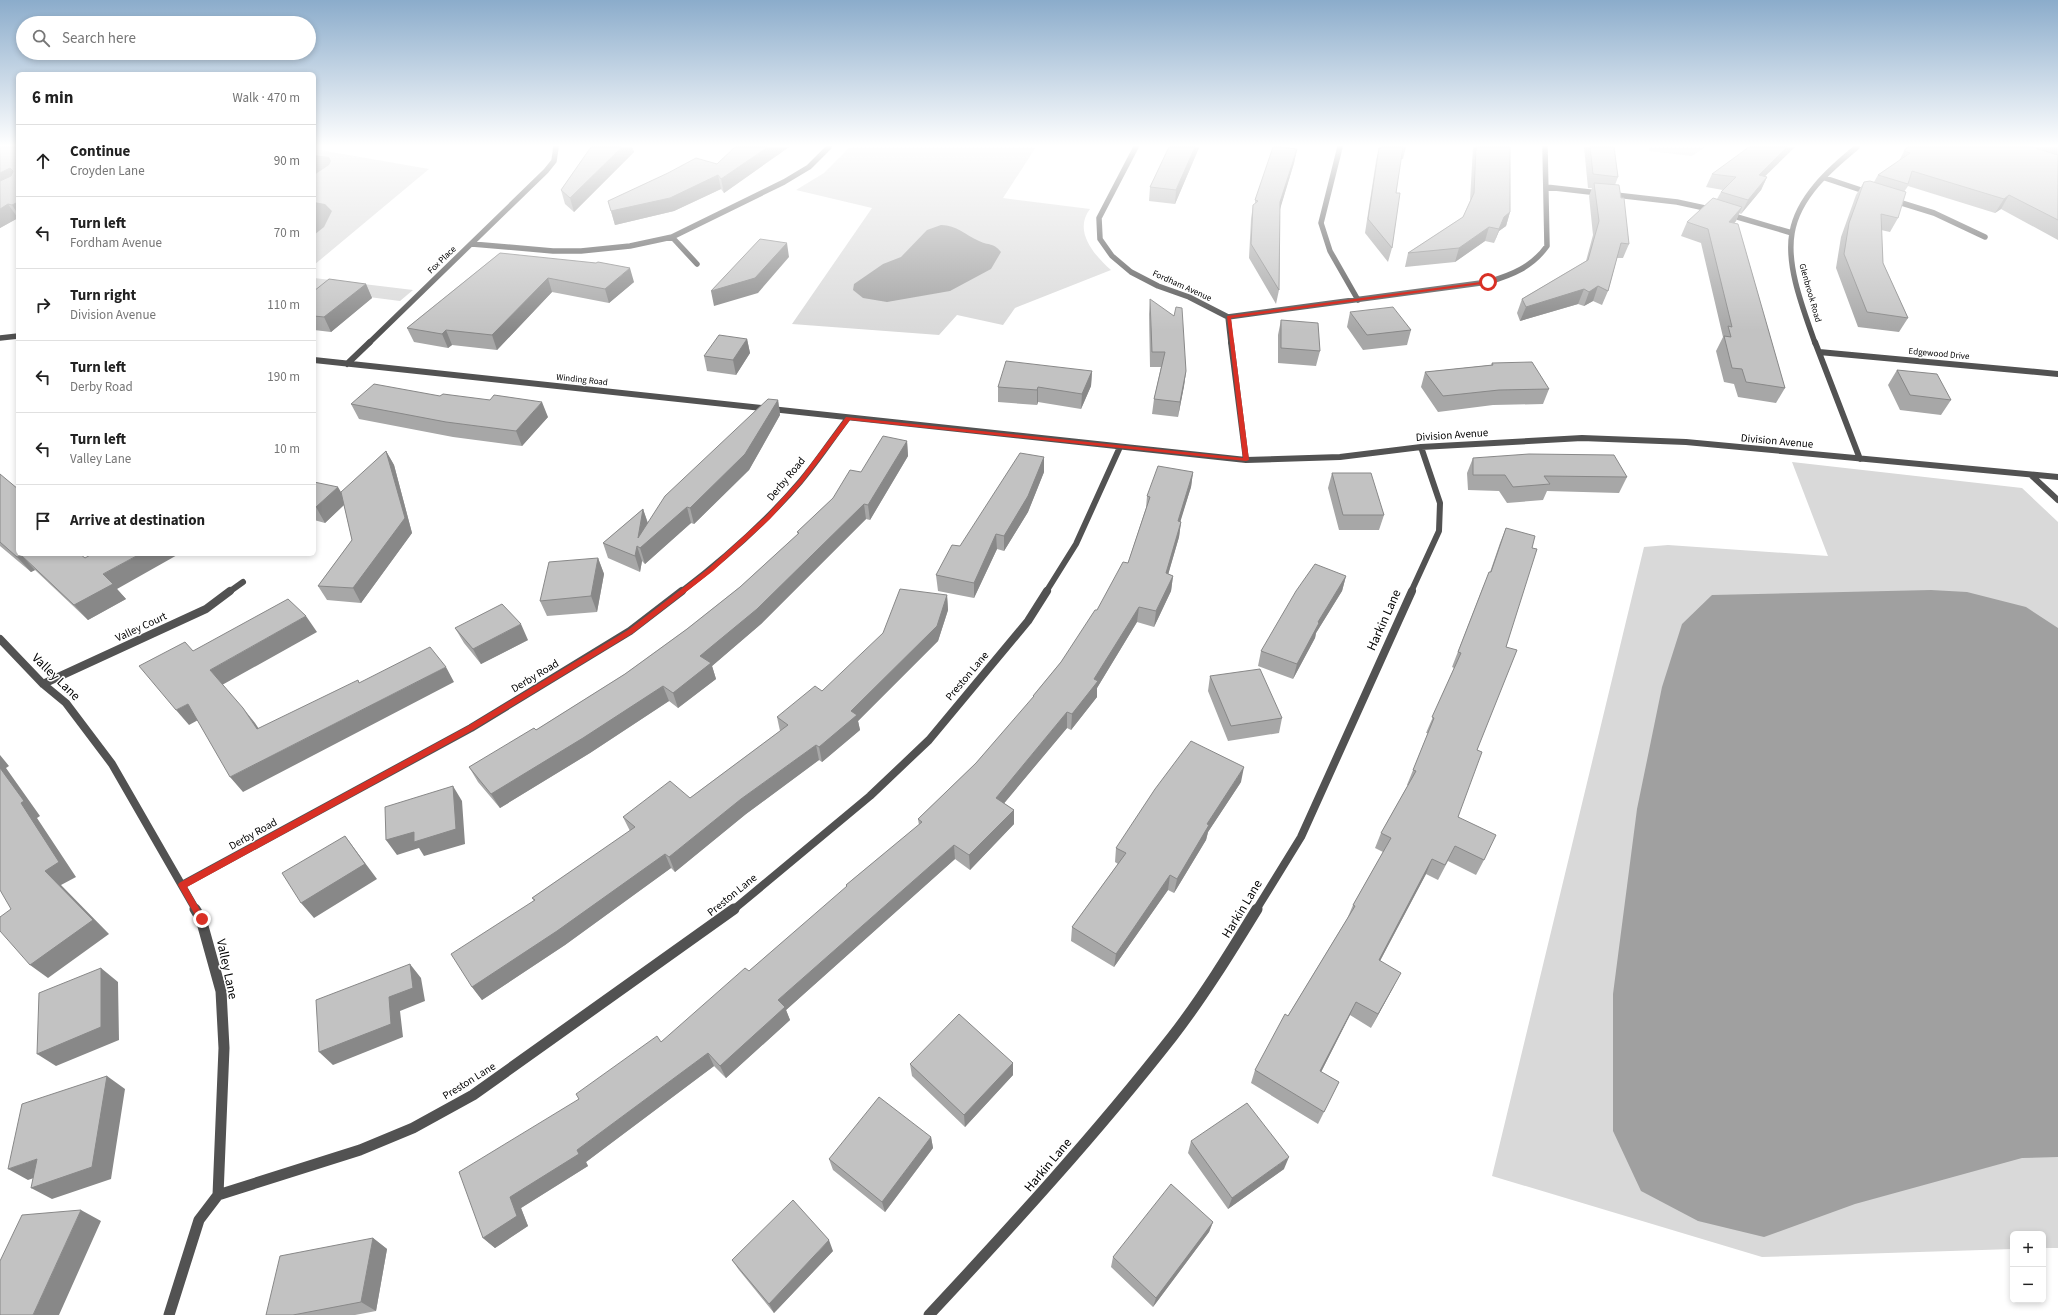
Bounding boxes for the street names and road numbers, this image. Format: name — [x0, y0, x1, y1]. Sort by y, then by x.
street label: Fox Place — [425, 243, 460, 277]
street label: Glenbrook Road — [1795, 262, 1825, 324]
street label: Fordham Avenue — [1150, 267, 1214, 305]
street label: Edgewood Drive — [1908, 345, 1971, 363]
street label: Winding Road — [555, 371, 609, 389]
street label: Division Avenue — [1415, 425, 1489, 445]
street label: Division Avenue — [1740, 430, 1814, 452]
street label: Derby Road — [763, 454, 809, 504]
street label: Harkin Lane — [1362, 587, 1406, 653]
street label: Valley Court — [113, 608, 169, 645]
street label: Preston Lane — [942, 648, 992, 704]
street label: Valley Lane — [28, 649, 84, 705]
street label: Derby Road — [508, 656, 562, 696]
street label: Derby Road — [226, 815, 280, 853]
street label: Preston Lane — [704, 870, 760, 920]
street label: Harkin Lane — [1217, 876, 1267, 942]
street label: Valley Lane — [212, 937, 242, 1001]
street label: Preston Lane — [440, 1058, 499, 1103]
street label: Harkin Lane — [1020, 1134, 1076, 1196]

